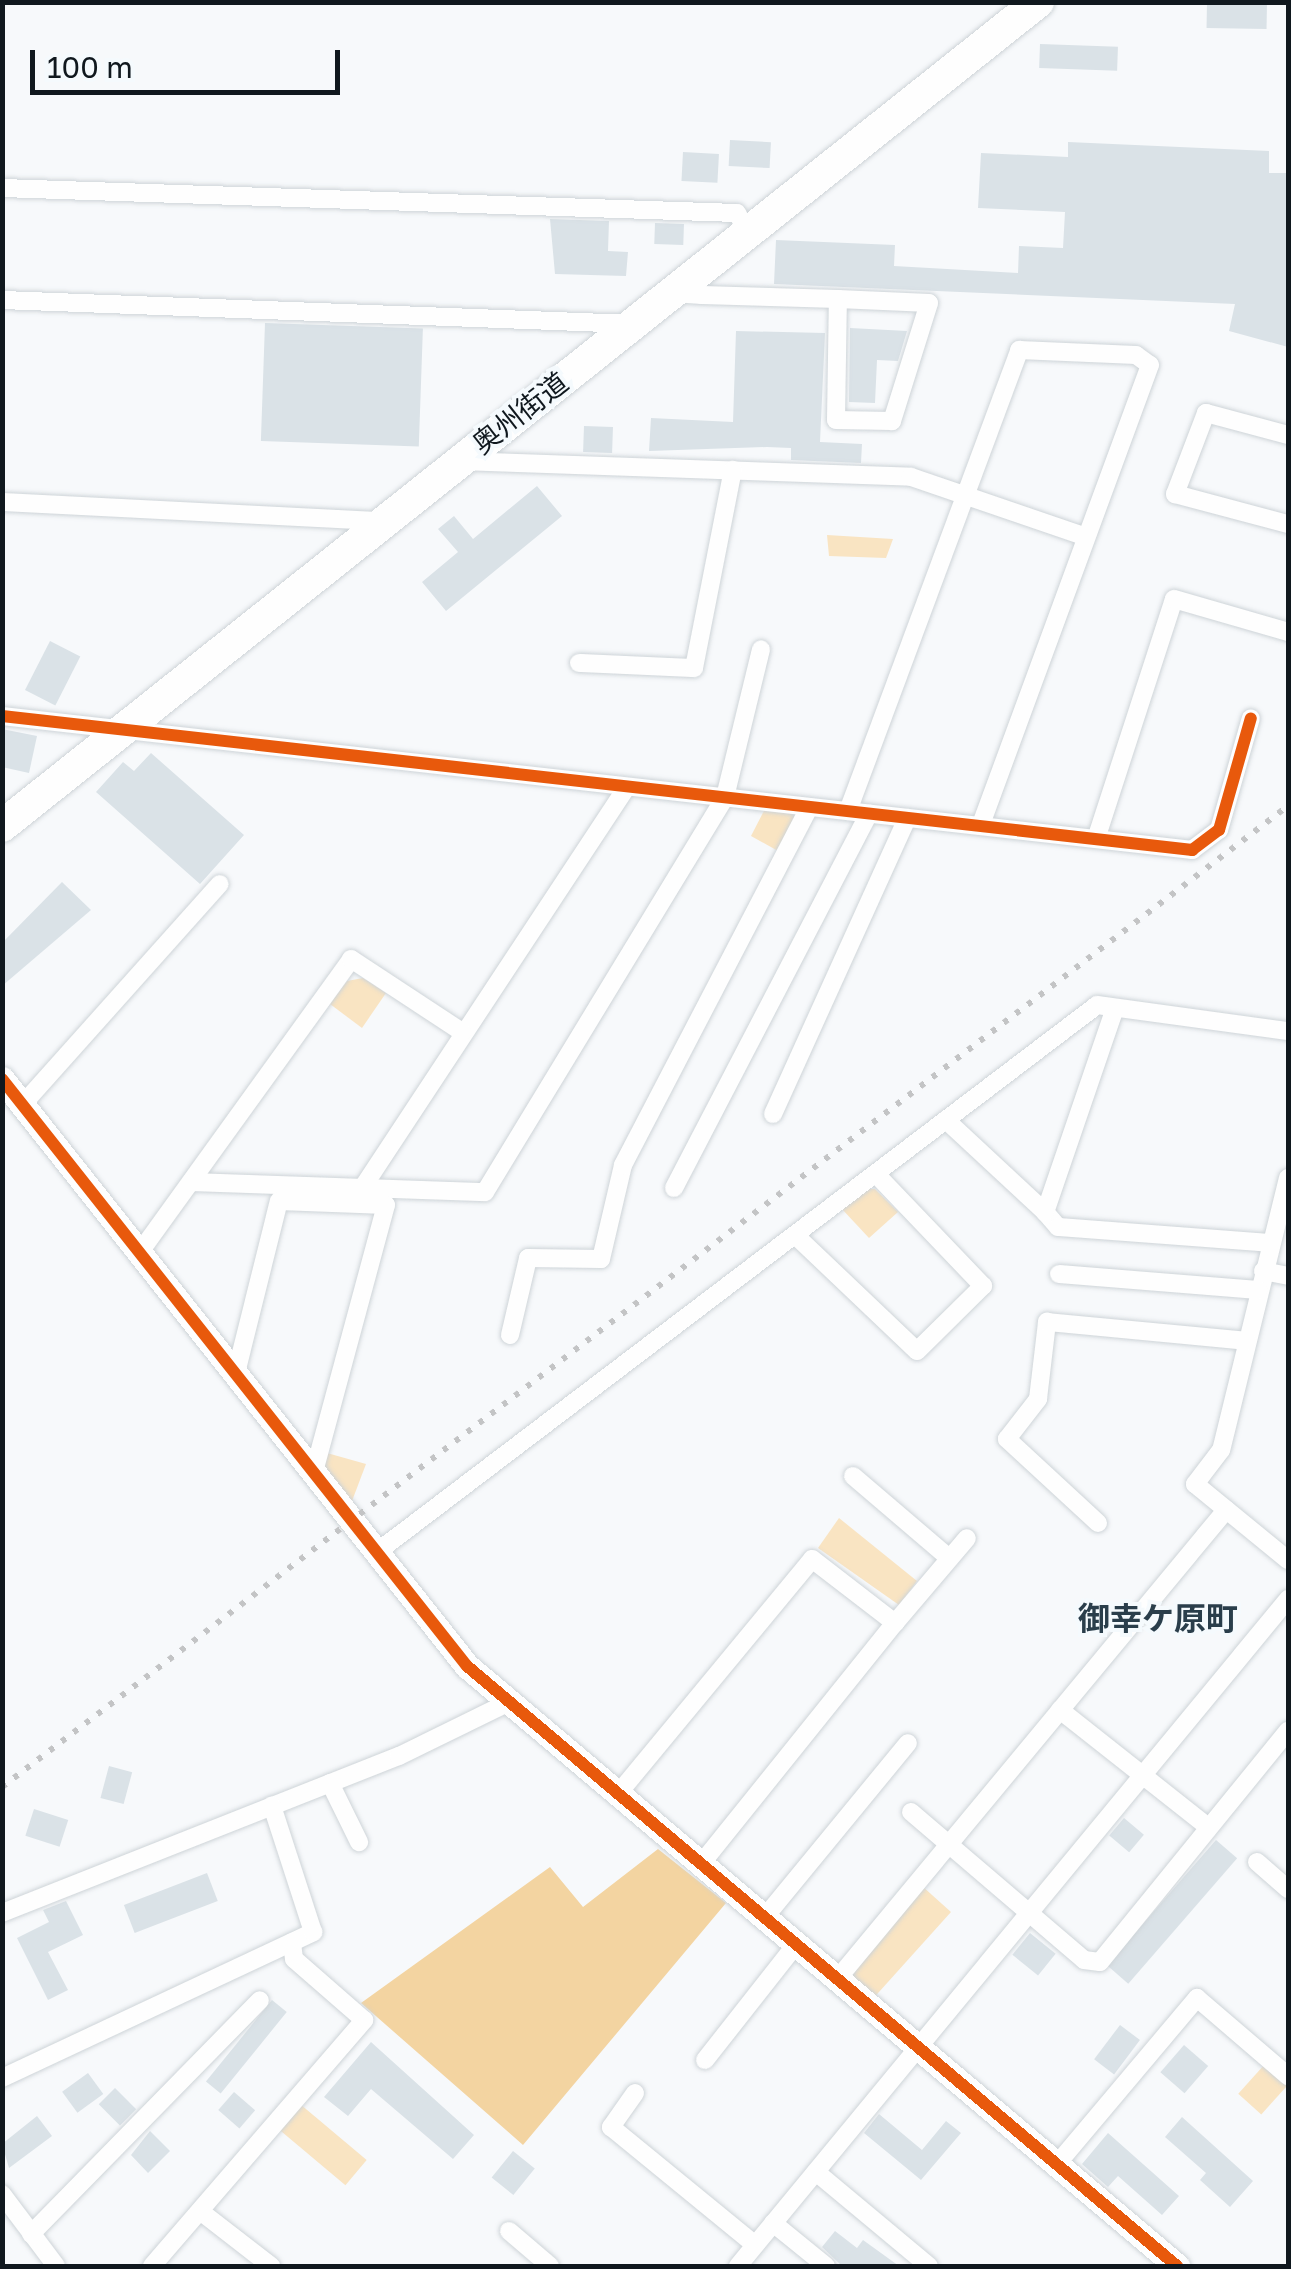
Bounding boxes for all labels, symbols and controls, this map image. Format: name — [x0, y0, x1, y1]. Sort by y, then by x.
scale bar — [35, 30, 345, 92]
text: 100 m — [47, 49, 133, 85]
street label: 奥州街道 — [466, 365, 574, 461]
district label: 御幸ケ原町 — [1078, 1599, 1238, 1637]

